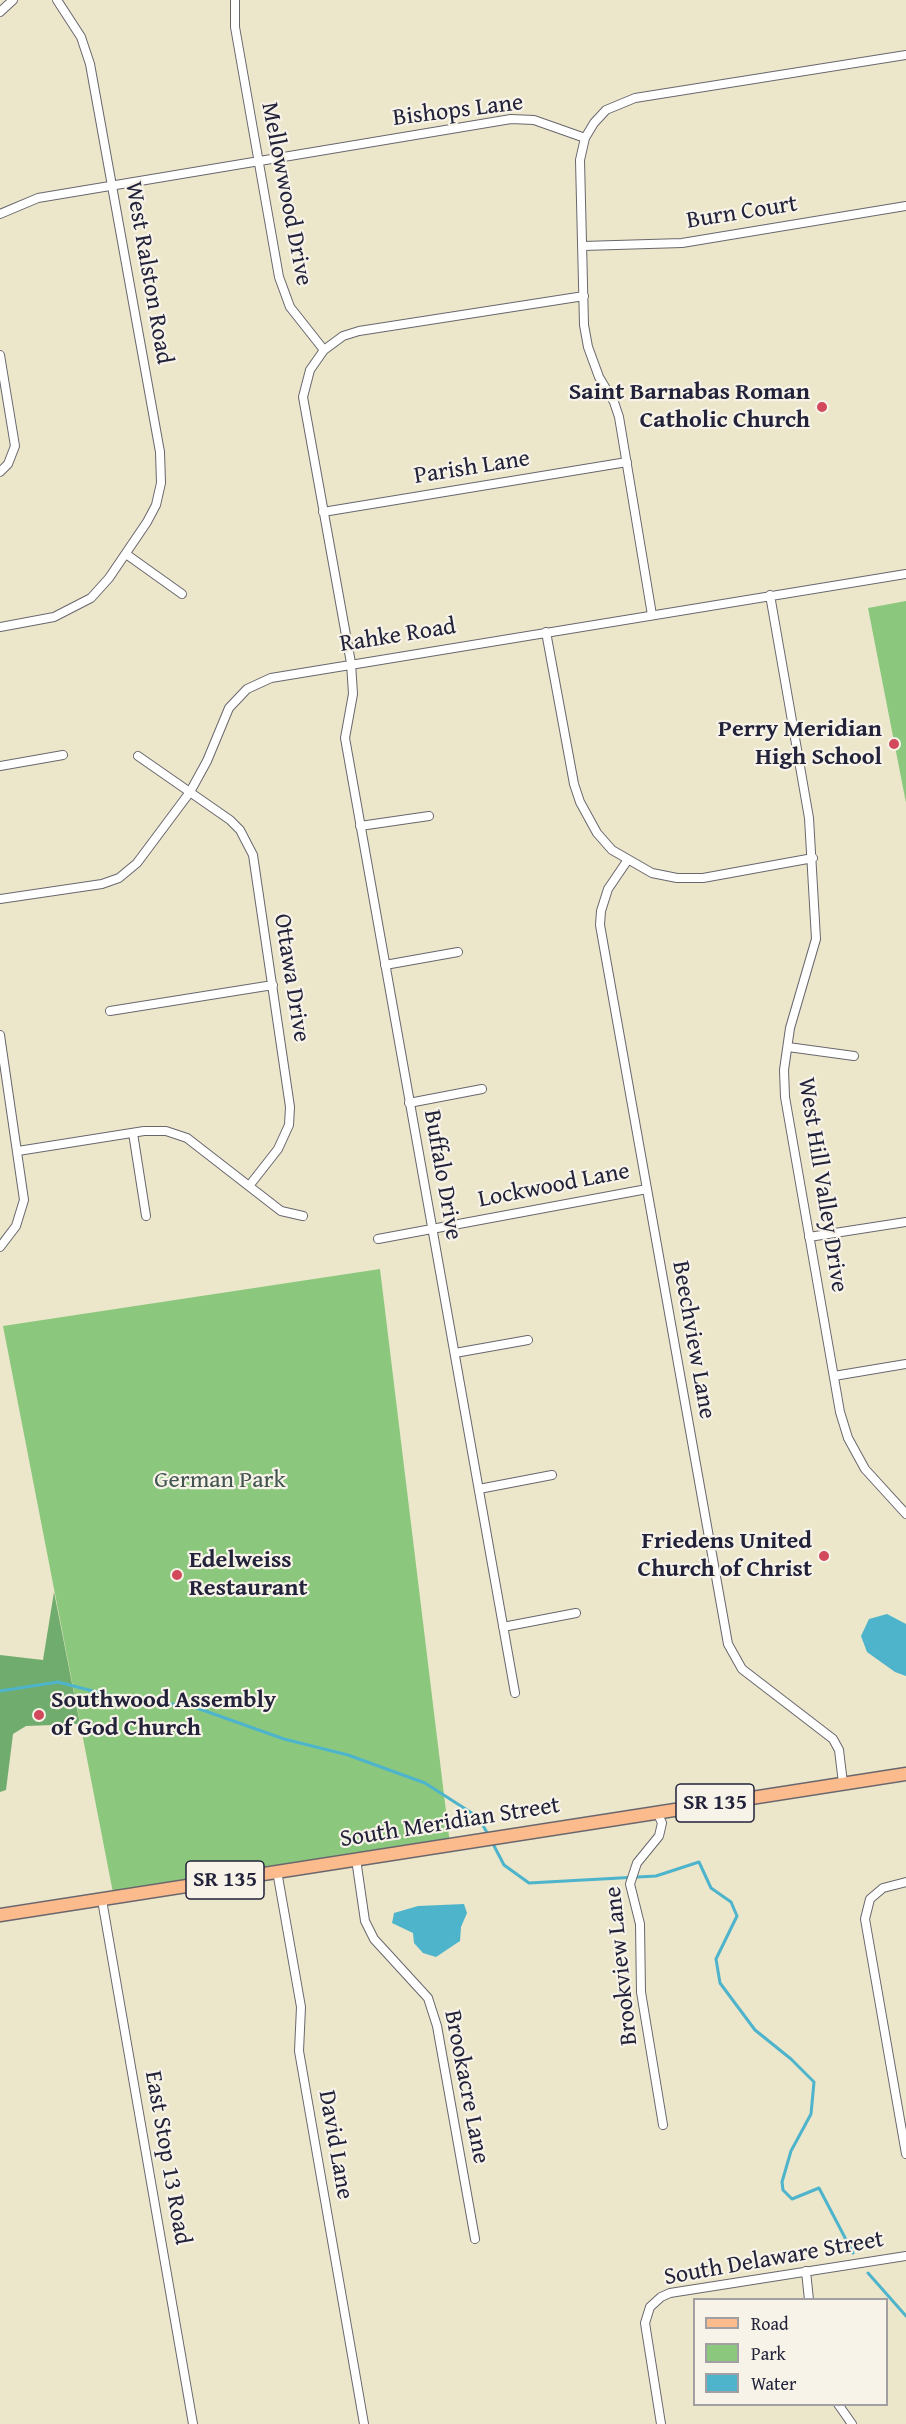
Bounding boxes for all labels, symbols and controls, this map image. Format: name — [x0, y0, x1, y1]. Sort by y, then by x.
street label: Bishops Lane — [391, 89, 525, 133]
street label: Mellowwood Drive — [254, 100, 318, 288]
street label: West Ralston Road — [118, 179, 178, 367]
street label: Burn Court — [684, 190, 800, 236]
place label: Saint Barnabas Roman Catholic Church — [569, 379, 810, 435]
marker: Saint Barnabas Roman Catholic Church — [815, 400, 829, 414]
street label: Parish Lane — [412, 445, 532, 491]
street label: Rahke Road — [338, 613, 458, 659]
place label: Perry Meridian High School — [718, 716, 882, 772]
marker: Perry Meridian High School — [887, 737, 901, 751]
street label: Ottawa Drive — [267, 912, 315, 1044]
street label: West Hill Valley Drive — [791, 1076, 853, 1294]
street label: Buffalo Drive — [416, 1108, 468, 1242]
street label: Lockwood Lane — [476, 1157, 632, 1215]
street label: Beechview Lane — [665, 1259, 721, 1421]
park label: German Park — [154, 1467, 286, 1495]
place label: Friedens United Church of Christ — [638, 1528, 812, 1584]
place label: Edelweiss Restaurant — [189, 1547, 307, 1603]
marker: Friedens United Church of Christ — [817, 1549, 831, 1563]
marker: Edelweiss Restaurant — [170, 1568, 184, 1582]
place label: Southwood Assembly of God Church — [51, 1687, 276, 1743]
marker: Southwood Assembly of God Church — [32, 1708, 46, 1722]
road number: SR 135 — [676, 1784, 754, 1822]
street label: South Meridian Street — [338, 1791, 562, 1855]
road number: SR 135 — [186, 1861, 264, 1899]
street label: Brookview Lane — [599, 1885, 645, 2047]
street label: Brookacre Lane — [437, 2008, 495, 2166]
street label: East Stop 13 Road — [138, 2069, 196, 2247]
street label: David Lane — [311, 2088, 359, 2202]
street label: South Delaware Street — [662, 2225, 886, 2293]
legend — [693, 2298, 888, 2406]
text: Road — [751, 2310, 789, 2337]
text: Park — [751, 2340, 786, 2367]
text: Water — [751, 2370, 796, 2397]

